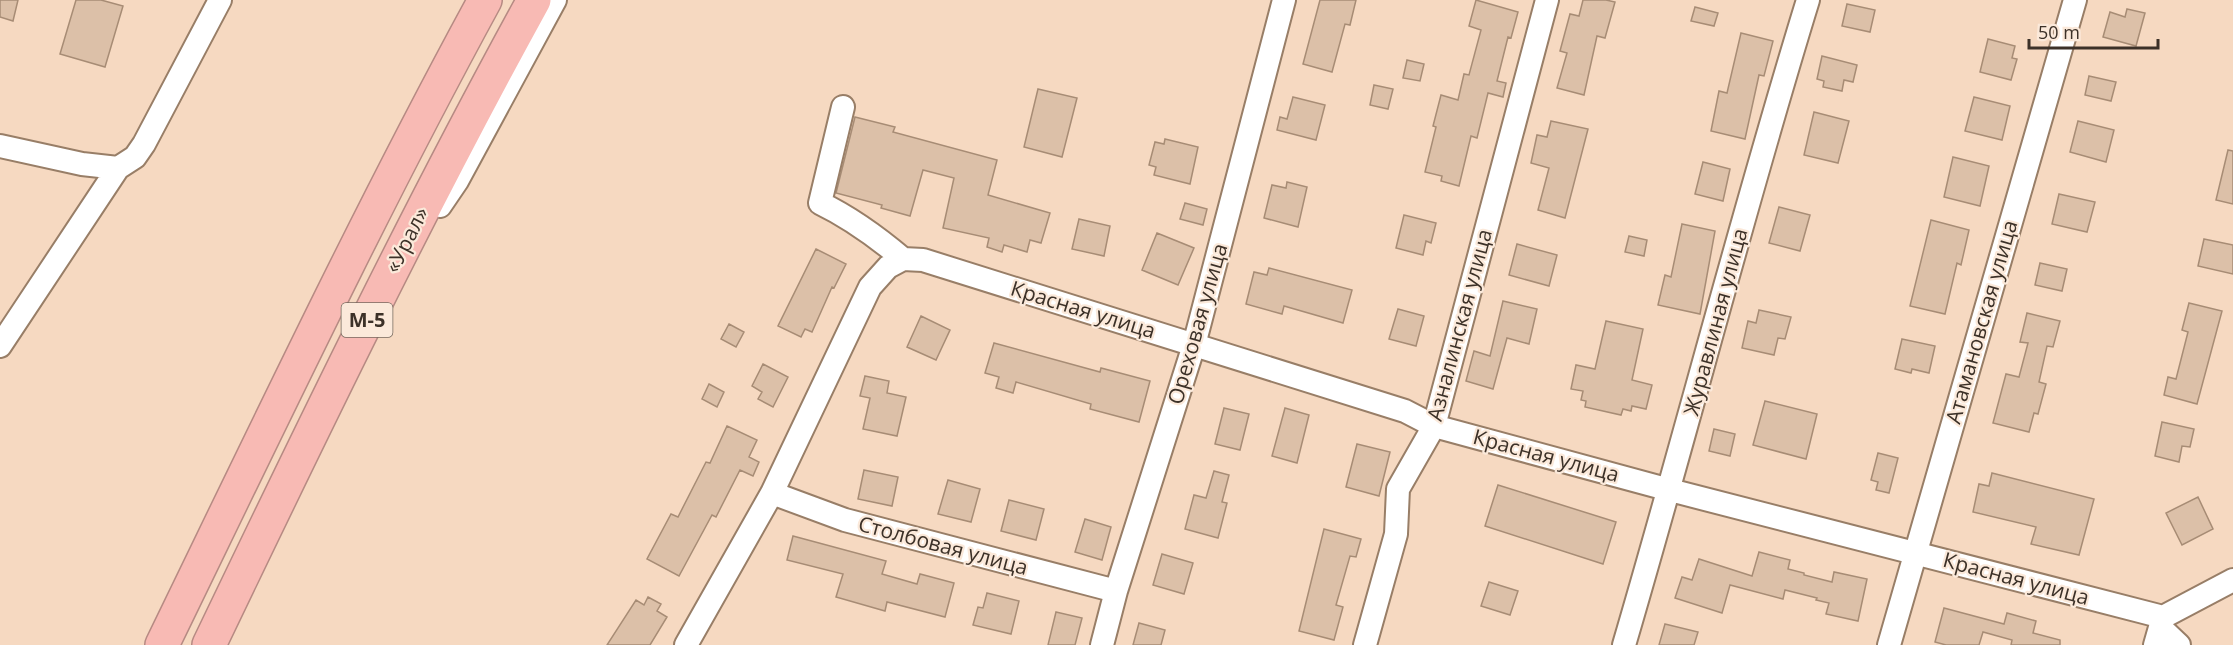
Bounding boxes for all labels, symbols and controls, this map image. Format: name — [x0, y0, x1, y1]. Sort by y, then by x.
scale bar — [2029, 12, 2158, 50]
text: 50 m — [2038, 20, 2080, 44]
street label: «Урал» — [378, 202, 435, 277]
street label: Атамановская улица — [1939, 217, 2023, 427]
street label: Журавлиная улица — [1677, 225, 1754, 419]
street label: Азналинская улица — [1420, 226, 1498, 424]
street label: Ореховая улица — [1161, 240, 1233, 407]
street label: Красная улица — [1007, 274, 1159, 344]
road number: М-5 — [342, 303, 392, 337]
street label: Красная улица — [1470, 422, 1622, 488]
street label: Столбовая улица — [855, 509, 1031, 581]
street label: Красная улица — [1940, 545, 2092, 611]

